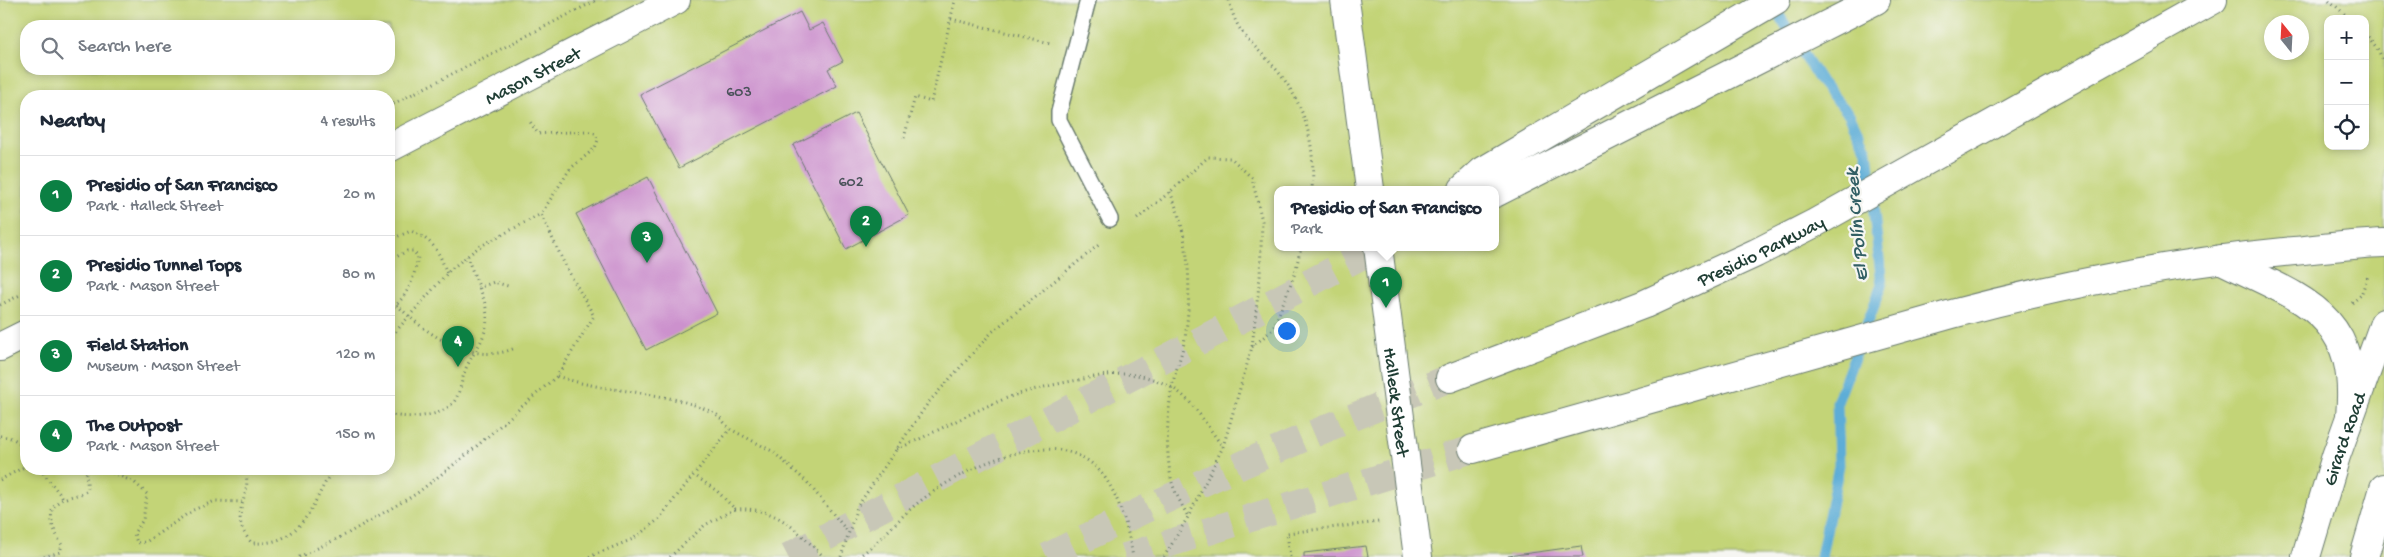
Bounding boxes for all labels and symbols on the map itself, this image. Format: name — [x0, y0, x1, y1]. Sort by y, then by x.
north arrow — [2264, 15, 2309, 60]
street label: Mason Street — [482, 42, 588, 112]
house number: 603 — [726, 84, 752, 103]
water label: El Polín Creek — [1842, 165, 1875, 282]
house number: 602 — [838, 174, 864, 193]
pin: 2 — [850, 206, 882, 247]
street label: Presidio Parkway — [1694, 212, 1830, 294]
pin: 3 — [631, 222, 663, 263]
pin: 1 — [1370, 267, 1402, 308]
your location — [1274, 318, 1300, 344]
pin: 4 — [442, 326, 474, 367]
street label: Halleck Street — [1376, 346, 1413, 460]
street label: Girard Road — [2320, 388, 2374, 489]

